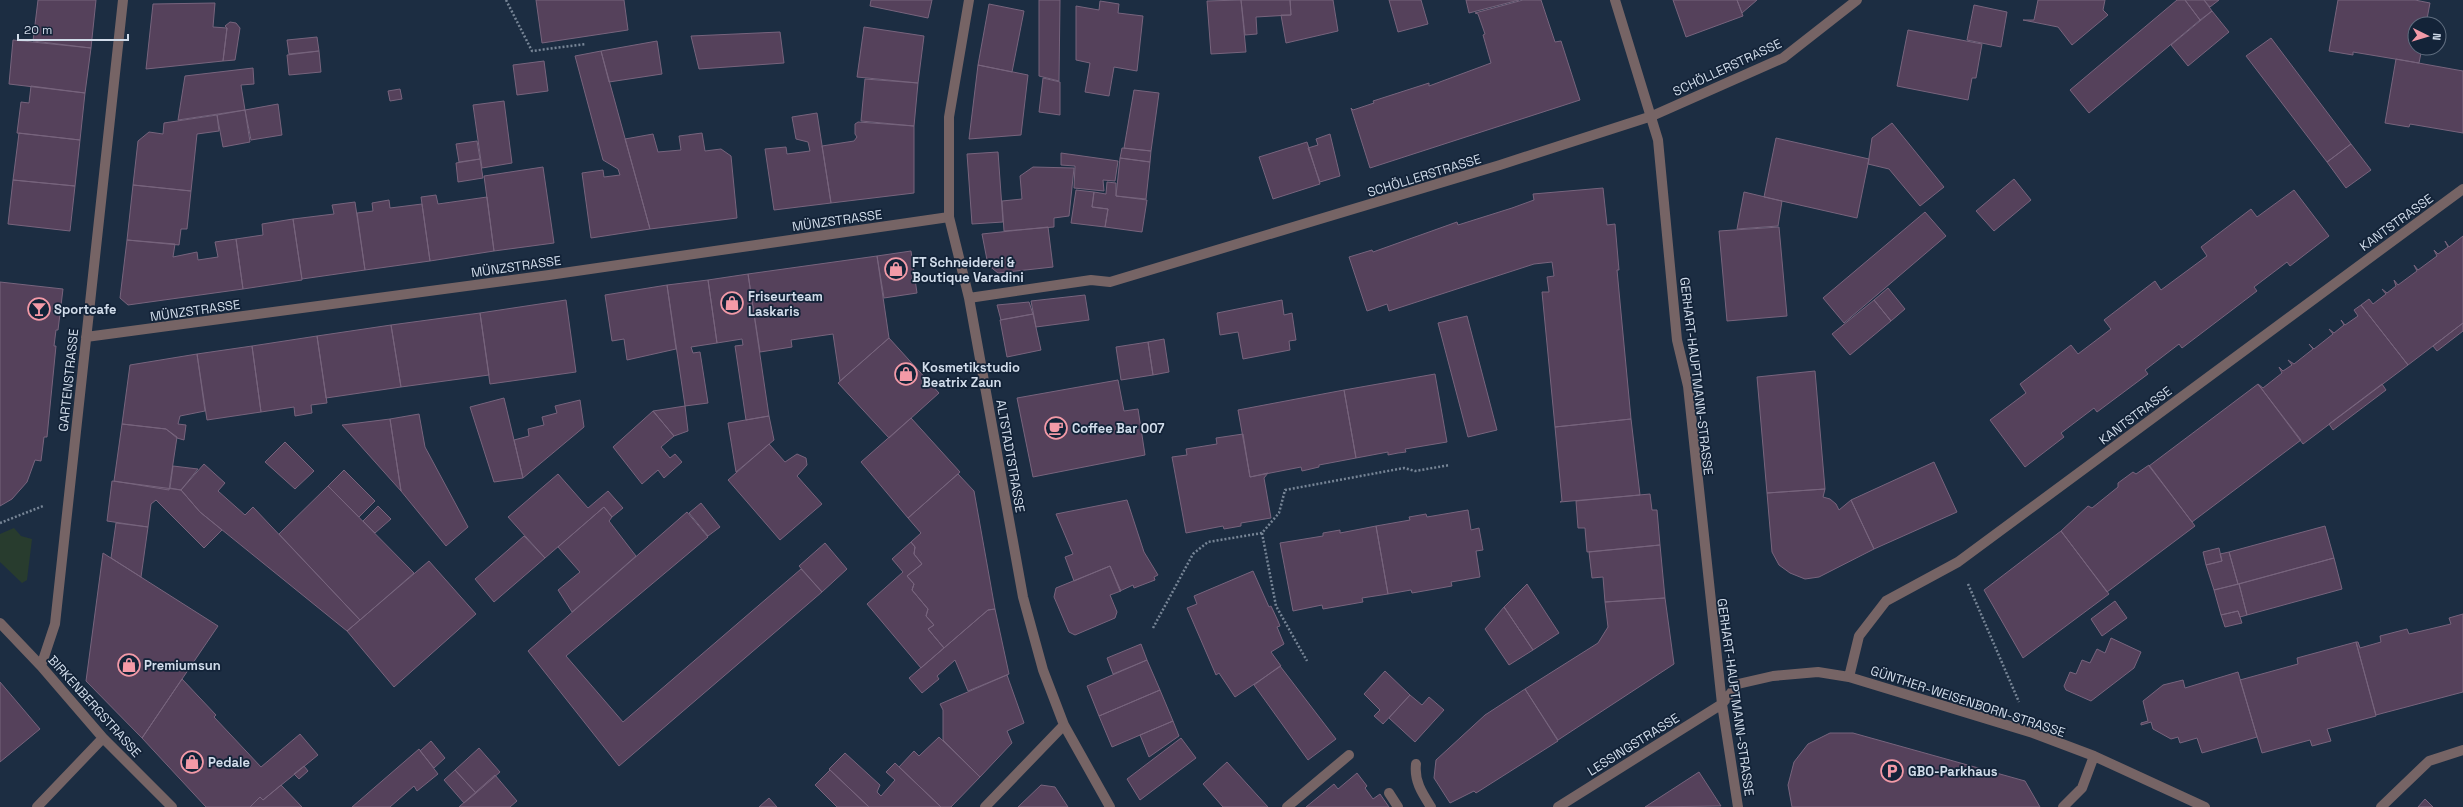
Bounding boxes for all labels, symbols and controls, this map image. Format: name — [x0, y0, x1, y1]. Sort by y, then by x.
scale bar — [18, 16, 128, 42]
north arrow — [2407, 16, 2447, 56]
text: 20 m — [24, 22, 52, 38]
text: N — [2430, 33, 2444, 41]
street label: SCHÖLLERSTRASSE — [1670, 35, 1784, 100]
street label: SCHÖLLERSTRASSE — [1365, 150, 1483, 201]
street label: KANTSTRASSE — [2356, 190, 2436, 255]
street label: MÜNZSTRASSE — [791, 206, 883, 235]
street label: MÜNZSTRASSE — [470, 252, 562, 281]
place label: FT Schneiderei & Boutique Varadini — [912, 254, 1024, 286]
shop icon: FT Schneiderei & Boutique Varadini — [883, 256, 909, 282]
street label: GERHART-HAUPTMANN-STRASSE — [1676, 276, 1717, 476]
place label: Friseurteam Laskaris — [748, 288, 823, 320]
shop icon: Friseurteam Laskaris — [719, 290, 745, 316]
bar icon: Sportcafe — [26, 296, 52, 322]
street label: MÜNZSTRASSE — [149, 296, 241, 325]
place label: Sportcafe — [54, 301, 117, 318]
street label: GARTENSTRASSE — [55, 328, 82, 432]
place label: Kosmetikstudio Beatrix Zaun — [922, 359, 1020, 391]
shop icon: Kosmetikstudio Beatrix Zaun — [893, 361, 919, 387]
street label: KANTSTRASSE — [2095, 382, 2175, 448]
street label: ALTSTADTSTRASSE — [992, 398, 1029, 514]
cafe icon: Coffee Bar 007 — [1043, 415, 1069, 441]
place label: Coffee Bar 007 — [1072, 420, 1165, 437]
street label: GERHART-HAUPTMANN-STRASSE — [1713, 597, 1758, 797]
street label: BIRKENBERGSTRASSE — [44, 652, 145, 761]
shop icon: Premiumsun — [116, 652, 142, 678]
place label: Premiumsun — [144, 657, 221, 674]
street label: GÜNTHER-WEISENBORN-STRASSE — [1868, 662, 2067, 741]
street label: LESSINGSTRASSE — [1584, 709, 1683, 780]
shop icon: Pedale — [179, 749, 205, 775]
place label: Pedale — [208, 754, 250, 771]
parking icon: GBO-Parkhaus — [1879, 758, 1905, 784]
place label: GBO-Parkhaus — [1908, 763, 1998, 780]

